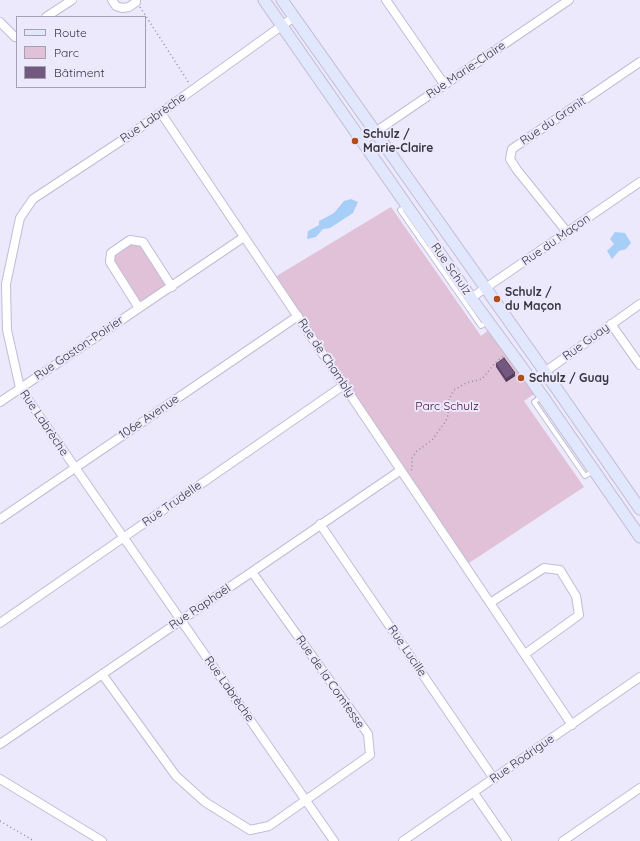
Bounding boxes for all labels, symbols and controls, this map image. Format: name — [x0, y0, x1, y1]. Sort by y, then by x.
legend — [16, 16, 146, 88]
text: Route — [54, 25, 87, 40]
street label: Rue Marie-Claire — [424, 38, 508, 102]
text: Parc — [54, 45, 79, 60]
text: Bâtiment — [54, 65, 104, 80]
street label: Rue Labrèche — [117, 90, 189, 146]
street label: Rue du Granit — [517, 94, 589, 148]
place label: Schulz / Marie-Claire — [363, 127, 433, 155]
marker: Schulz / Marie-Claire — [350, 136, 360, 146]
street label: Rue du Maçon — [519, 211, 593, 269]
street label: Rue Schulz — [428, 240, 474, 298]
place label: Schulz / du Maçon — [505, 285, 561, 313]
marker: Schulz / du Maçon — [492, 294, 502, 304]
street label: Rue Gaston-Poirier — [32, 313, 126, 383]
street label: Rue de Chambly — [294, 316, 358, 400]
street label: Rue Guay — [560, 320, 612, 364]
place label: Schulz / Guay — [529, 371, 609, 385]
marker: Schulz / Guay — [516, 373, 526, 383]
street label: Rue Labrèche — [17, 387, 71, 459]
street label: 106e Avenue — [116, 392, 182, 442]
park label: Parc Schulz — [415, 399, 479, 413]
street label: Rue Trudelle — [140, 478, 204, 530]
street label: Rue Raphaël — [167, 581, 233, 633]
street label: Rue Lucille — [385, 623, 429, 679]
street label: Rue de la Comtesse — [292, 633, 368, 731]
street label: Rue Labrèche — [201, 653, 257, 725]
street label: Rue Rodrigue — [487, 731, 557, 787]

